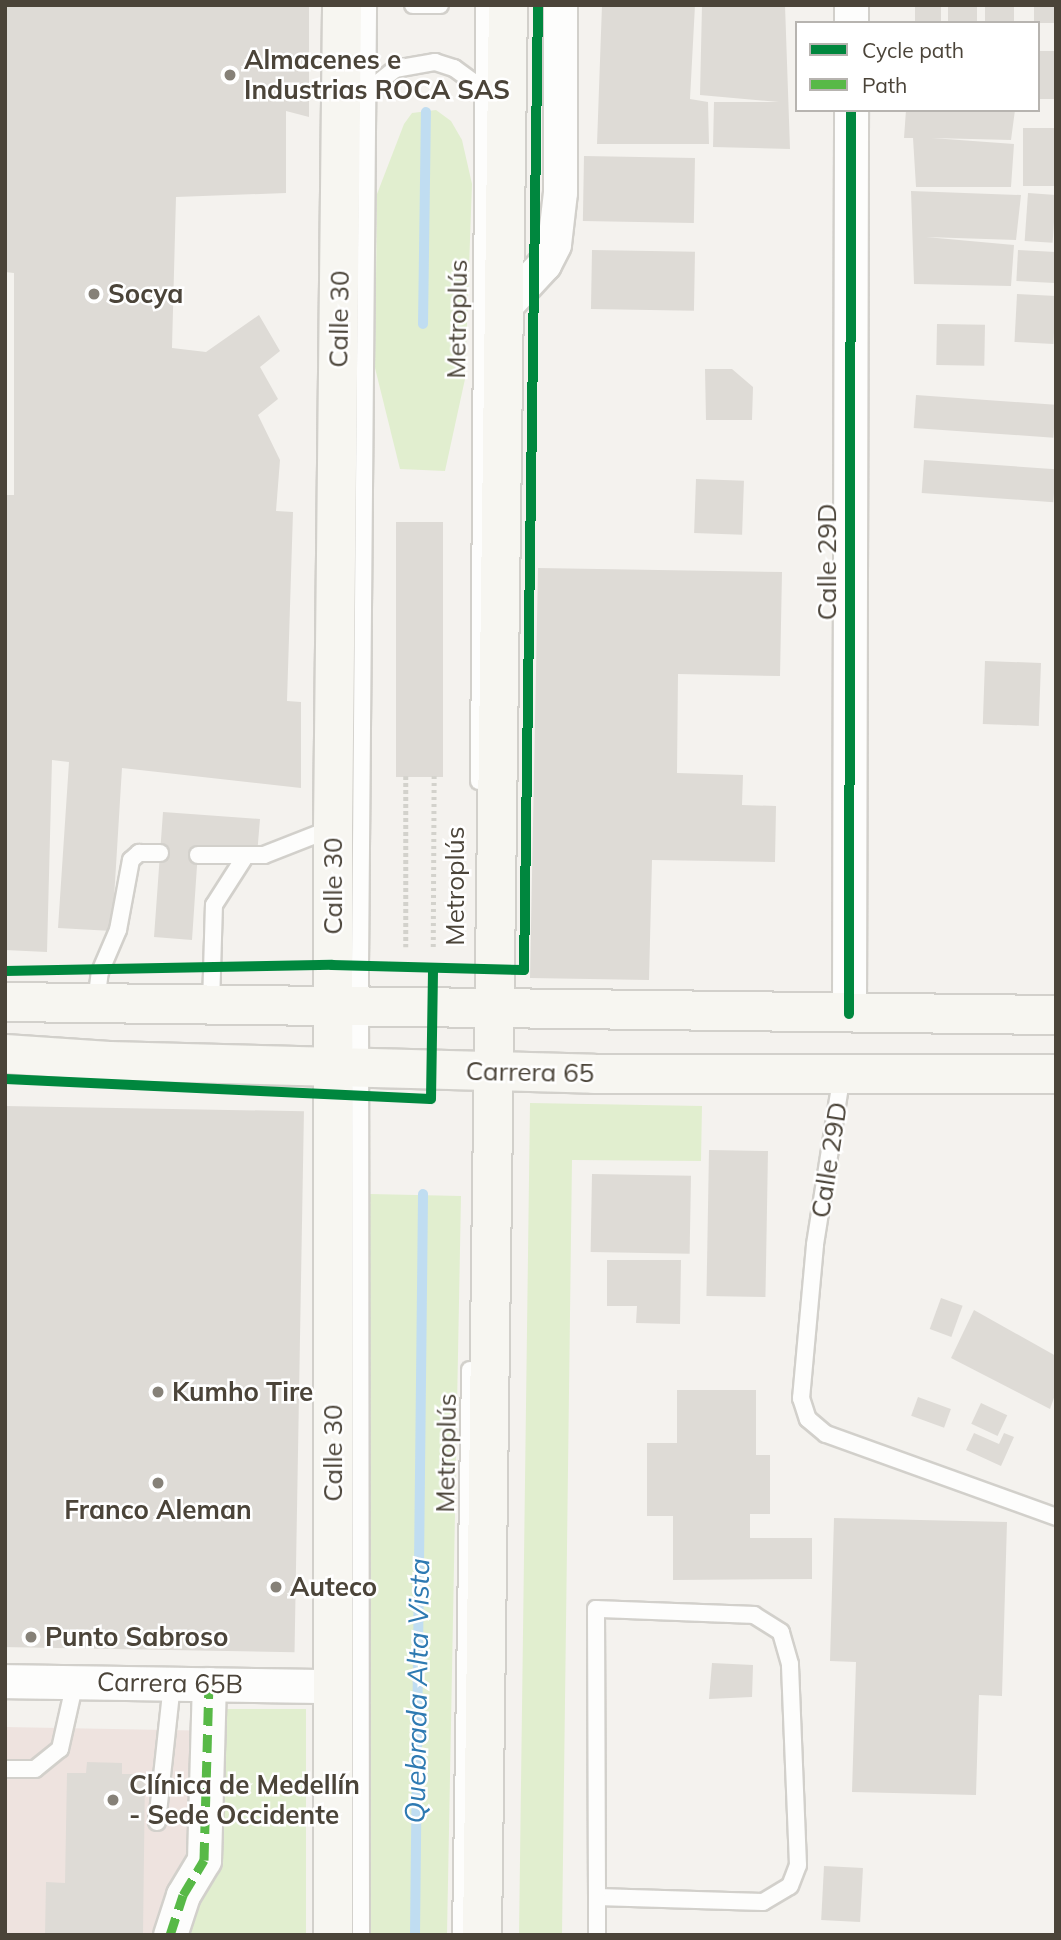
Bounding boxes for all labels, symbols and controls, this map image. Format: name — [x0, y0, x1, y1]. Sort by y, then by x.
legend — [795, 21, 1040, 112]
text: Cycle path — [862, 37, 964, 63]
place label: Almacenes e Industrias ROCA SAS — [244, 44, 510, 106]
marker: Almacenes e Industrias ROCA SAS — [222, 67, 238, 83]
text: Path — [862, 72, 907, 98]
street label: Metroplús — [440, 259, 474, 379]
street label: Calle 30 — [323, 270, 355, 368]
place label: Socya — [108, 278, 183, 310]
marker: Socya — [86, 286, 102, 302]
street label: Calle 29D — [811, 504, 843, 620]
street label: Metroplús — [439, 826, 471, 946]
street label: Calle 30 — [317, 837, 349, 935]
street label: Carrera 65 — [465, 1055, 595, 1089]
street label: Calle 29D — [804, 1100, 854, 1220]
place label: Kumho Tire — [172, 1376, 313, 1408]
marker: Kumho Tire — [150, 1384, 166, 1400]
street label: Metroplús — [429, 1393, 463, 1513]
street label: Calle 30 — [317, 1404, 349, 1502]
marker: Franco Aleman — [150, 1475, 166, 1491]
place label: Franco Aleman — [64, 1494, 252, 1526]
water label: Quebrada Alta Vista — [398, 1558, 436, 1824]
place label: Auteco — [290, 1571, 377, 1603]
marker: Auteco — [268, 1579, 284, 1595]
place label: Punto Sabroso — [45, 1621, 228, 1653]
marker: Punto Sabroso — [23, 1629, 39, 1645]
street label: Carrera 65B — [97, 1666, 243, 1700]
place label: Clínica de Medellín - Sede Occidente — [129, 1769, 360, 1830]
marker: Clínica de Medellín - Sede Occidente — [103, 1790, 123, 1810]

